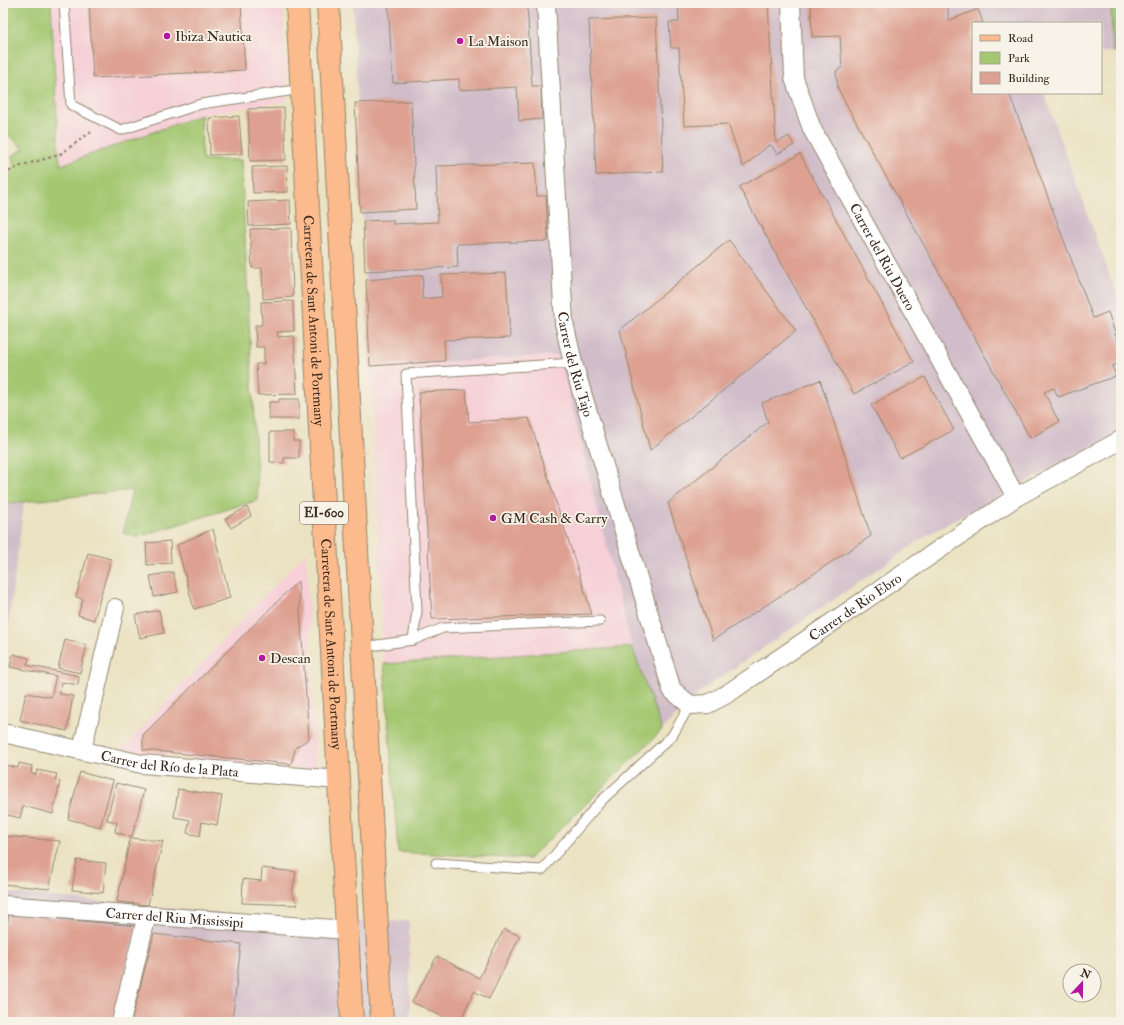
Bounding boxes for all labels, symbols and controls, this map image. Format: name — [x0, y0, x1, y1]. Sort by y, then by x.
legend — [972, 22, 1102, 94]
place label: Ibiza Nautica — [175, 28, 252, 45]
marker: Ibiza Nautica — [162, 31, 172, 41]
text: Road — [1008, 31, 1033, 46]
place label: La Maison — [468, 33, 529, 50]
marker: La Maison — [455, 36, 465, 46]
text: Park — [1008, 51, 1030, 66]
text: Building — [1008, 71, 1051, 86]
street label: Carrer del Riu Duero — [846, 200, 919, 313]
street label: Carretera de Sant Antoni de Portmany — [300, 214, 328, 428]
street label: Carrer del Riu Tajo — [555, 311, 597, 419]
road number: EI-600 — [300, 502, 348, 524]
place label: GM Cash & Carry — [501, 510, 608, 528]
marker: GM Cash & Carry — [488, 513, 498, 523]
street label: Carretera de Sant Antoni de Portmany — [317, 538, 346, 751]
street label: Carrer de Rio Ebro — [805, 569, 905, 644]
place label: Descan — [270, 650, 311, 667]
marker: Descan — [257, 653, 267, 663]
street label: Carrer del Río de la Plata — [99, 747, 240, 780]
street label: Carrer del Riu Mississipi — [105, 904, 244, 932]
north arrow — [1062, 963, 1102, 1003]
text: N — [1078, 966, 1094, 982]

